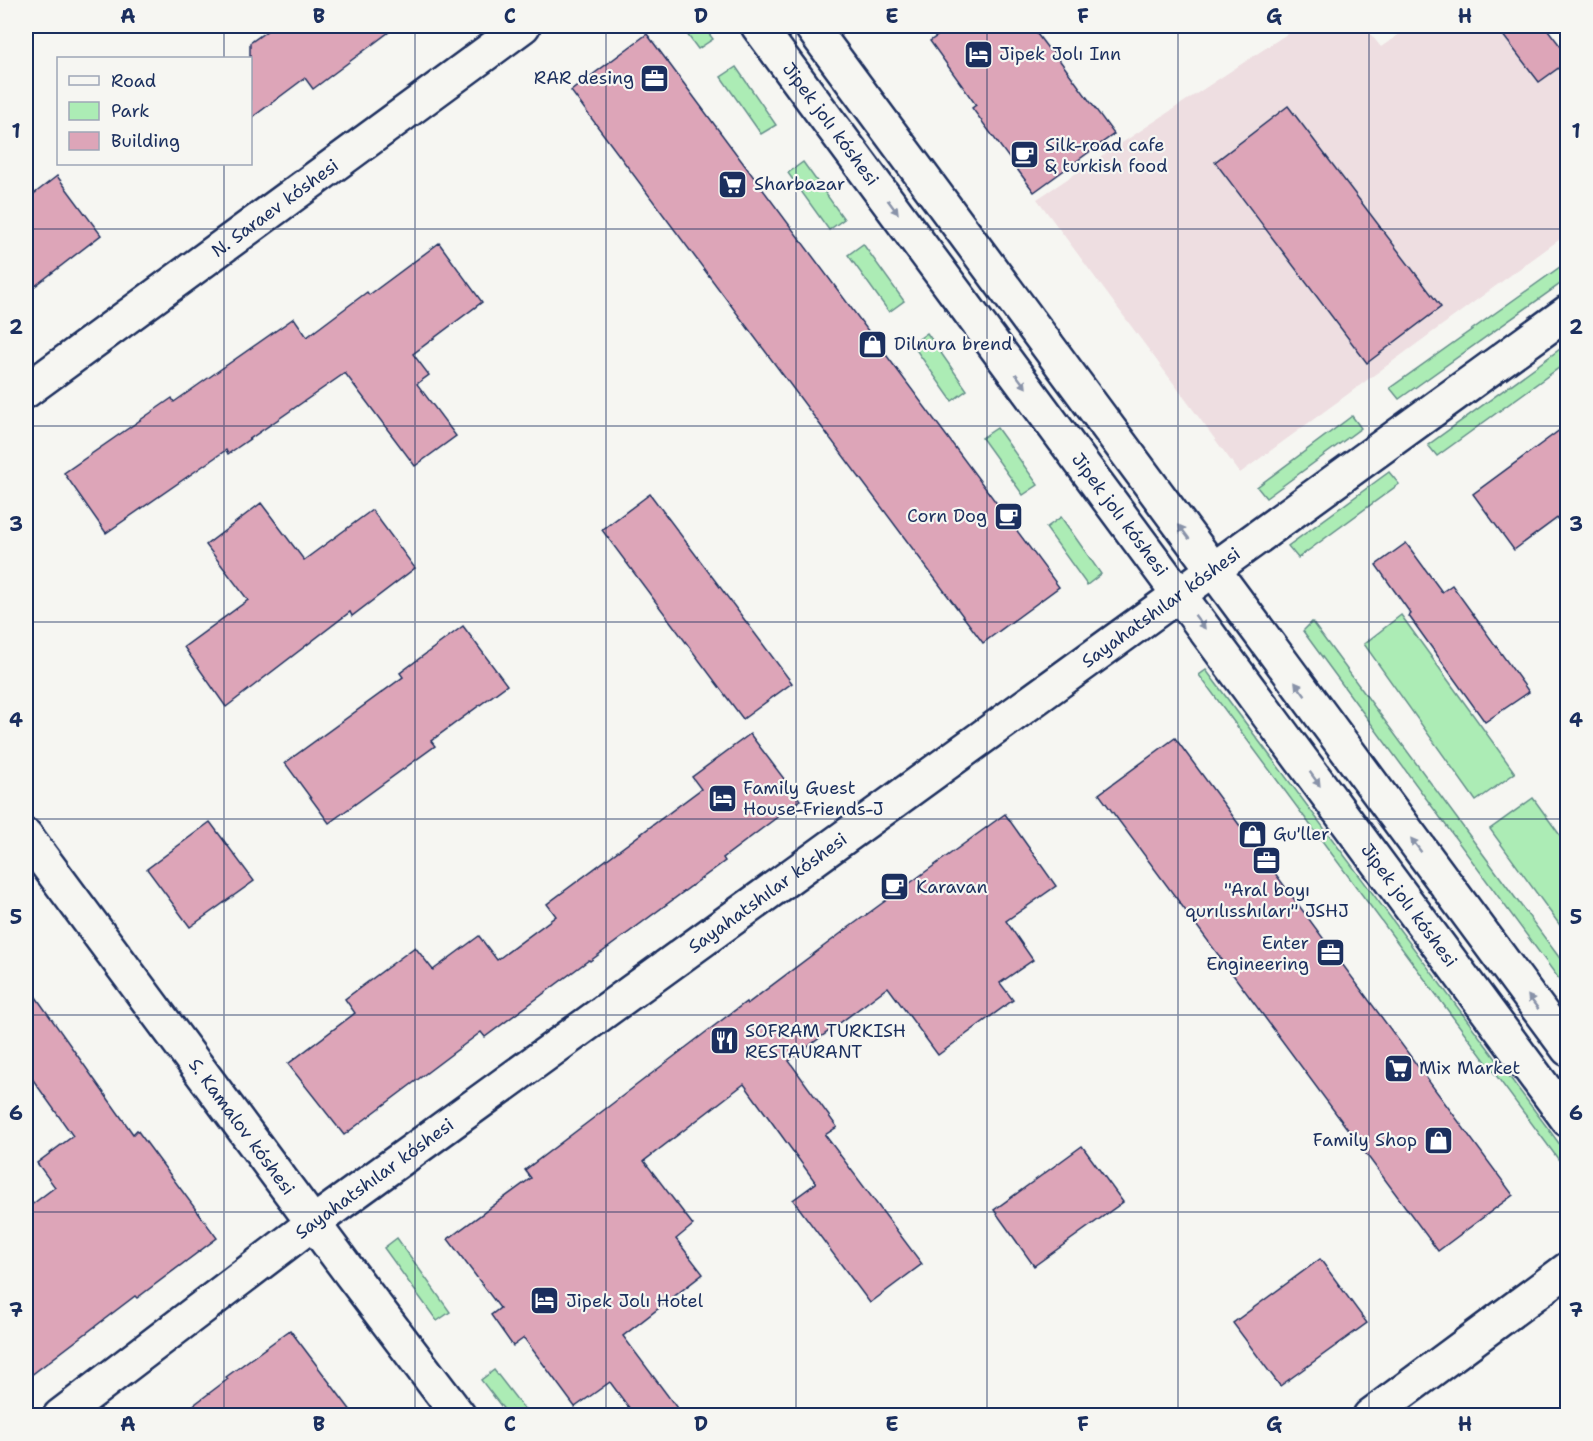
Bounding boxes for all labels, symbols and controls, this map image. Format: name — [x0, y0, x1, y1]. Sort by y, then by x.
text: A — [120, 3, 136, 29]
text: B — [313, 3, 325, 29]
text: C — [504, 3, 516, 29]
text: D — [694, 3, 708, 29]
text: E — [885, 3, 899, 29]
text: F — [1077, 3, 1089, 29]
text: G — [1266, 3, 1282, 29]
text: H — [1458, 3, 1472, 29]
hotel icon: Jipek Jolı Inn — [962, 38, 994, 70]
place label: Jipek Jolı Inn — [999, 42, 1121, 66]
legend — [57, 57, 252, 165]
street label: Jipek jolı kóshesi — [777, 57, 884, 191]
office icon: RAR desing — [639, 62, 671, 94]
place label: RAR desing — [534, 66, 634, 90]
text: Road — [111, 69, 156, 93]
text: Park — [111, 99, 150, 123]
text: 1 — [11, 118, 21, 144]
text: 1 — [1571, 118, 1581, 144]
text: Building — [111, 129, 180, 153]
place label: Silk-road cafe & turkish food — [1045, 133, 1168, 178]
cafe icon: Silk-road cafe & turkish food — [1008, 139, 1040, 171]
street label: N. Saraev kóshesi — [207, 153, 343, 263]
supermarket icon: Sharbazar — [717, 168, 749, 200]
place label: Sharbazar — [754, 172, 845, 196]
one-way arrow — [886, 200, 898, 215]
text: 2 — [9, 314, 23, 340]
text: 2 — [1569, 314, 1583, 340]
shop icon: Dilnura brend — [857, 328, 889, 360]
place label: Dilnura brend — [894, 332, 1012, 356]
one-way arrow — [1015, 373, 1027, 389]
street label: Jipek jolı kóshesi — [1066, 448, 1173, 581]
cafe icon: Corn Dog — [992, 500, 1024, 532]
place label: Corn Dog — [907, 504, 987, 528]
text: 3 — [9, 511, 23, 537]
text: 3 — [1569, 511, 1583, 537]
one-way arrow — [1178, 524, 1190, 540]
street label: Sayahatshılar kóshesi — [1077, 542, 1245, 673]
one-way arrow — [1193, 615, 1205, 630]
one-way arrow — [1295, 681, 1307, 696]
text: 4 — [9, 707, 23, 733]
text: 4 — [1569, 707, 1583, 733]
one-way arrow — [1309, 771, 1322, 787]
place label: Family Guest House-Friends-J — [743, 776, 883, 821]
hotel icon: Family Guest House-Friends-J — [706, 782, 738, 814]
shop icon: Gu'ller — [1236, 818, 1268, 850]
place label: Gu'ller — [1273, 822, 1330, 846]
street label: Sayahatshılar kóshesi — [683, 827, 852, 959]
one-way arrow — [1411, 838, 1423, 853]
street label: Jipek jolı kóshesi — [1355, 839, 1463, 972]
office icon: "Aral boyı qurılısshıları" JSHJ — [1251, 845, 1283, 877]
cafe icon: Karavan — [879, 871, 911, 903]
place label: Karavan — [916, 875, 987, 899]
place label: "Aral boyı qurılısshıları" JSHJ — [1185, 878, 1349, 923]
text: 5 — [10, 904, 22, 930]
text: 5 — [1570, 904, 1582, 930]
place label: Enter Engineering — [1206, 931, 1309, 976]
office icon: Enter Engineering — [1314, 937, 1346, 969]
one-way arrow — [1527, 994, 1539, 1009]
place label: SOFRAM TURKISH RESTAURANT — [745, 1019, 906, 1064]
restaurant icon: SOFRAM TURKISH RESTAURANT — [708, 1025, 740, 1057]
supermarket icon: Mix Market — [1382, 1052, 1414, 1084]
street label: S. Kamalov kóshesi — [183, 1054, 300, 1200]
place label: Mix Market — [1419, 1056, 1521, 1080]
text: 6 — [9, 1100, 23, 1126]
text: 6 — [1569, 1100, 1583, 1126]
street label: Sayahatshılar kóshesi — [290, 1113, 459, 1244]
shop icon: Family Shop — [1422, 1124, 1454, 1156]
place label: Family Shop — [1313, 1128, 1417, 1152]
hotel icon: Jipek Jolı Hotel — [529, 1285, 561, 1317]
place label: Jipek Jolı Hotel — [566, 1289, 704, 1313]
text: 7 — [9, 1297, 23, 1323]
text: 7 — [1569, 1297, 1583, 1323]
text: A — [120, 1411, 136, 1437]
text: B — [313, 1411, 325, 1437]
text: C — [504, 1411, 516, 1437]
text: D — [694, 1411, 708, 1437]
text: E — [885, 1411, 899, 1437]
text: F — [1077, 1411, 1089, 1437]
text: G — [1266, 1411, 1282, 1437]
text: H — [1458, 1411, 1472, 1437]

